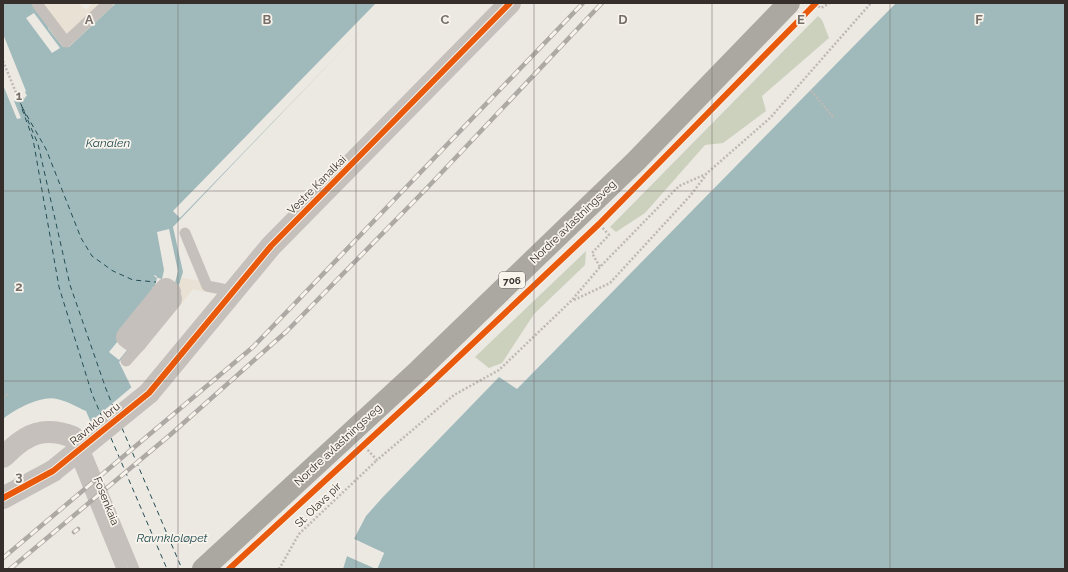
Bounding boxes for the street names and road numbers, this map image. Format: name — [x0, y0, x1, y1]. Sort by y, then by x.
street label: Vestre Kanalkai — [285, 153, 349, 217]
street label: Nordre avlastningsveg — [527, 178, 619, 266]
road number: 706 — [499, 272, 525, 288]
street label: Ravnklo bru — [67, 400, 123, 448]
street label: Nordre avlastningsveg — [292, 401, 384, 489]
street label: Fosenkaia — [90, 475, 122, 527]
street label: St. Olavs pir — [292, 480, 344, 530]

